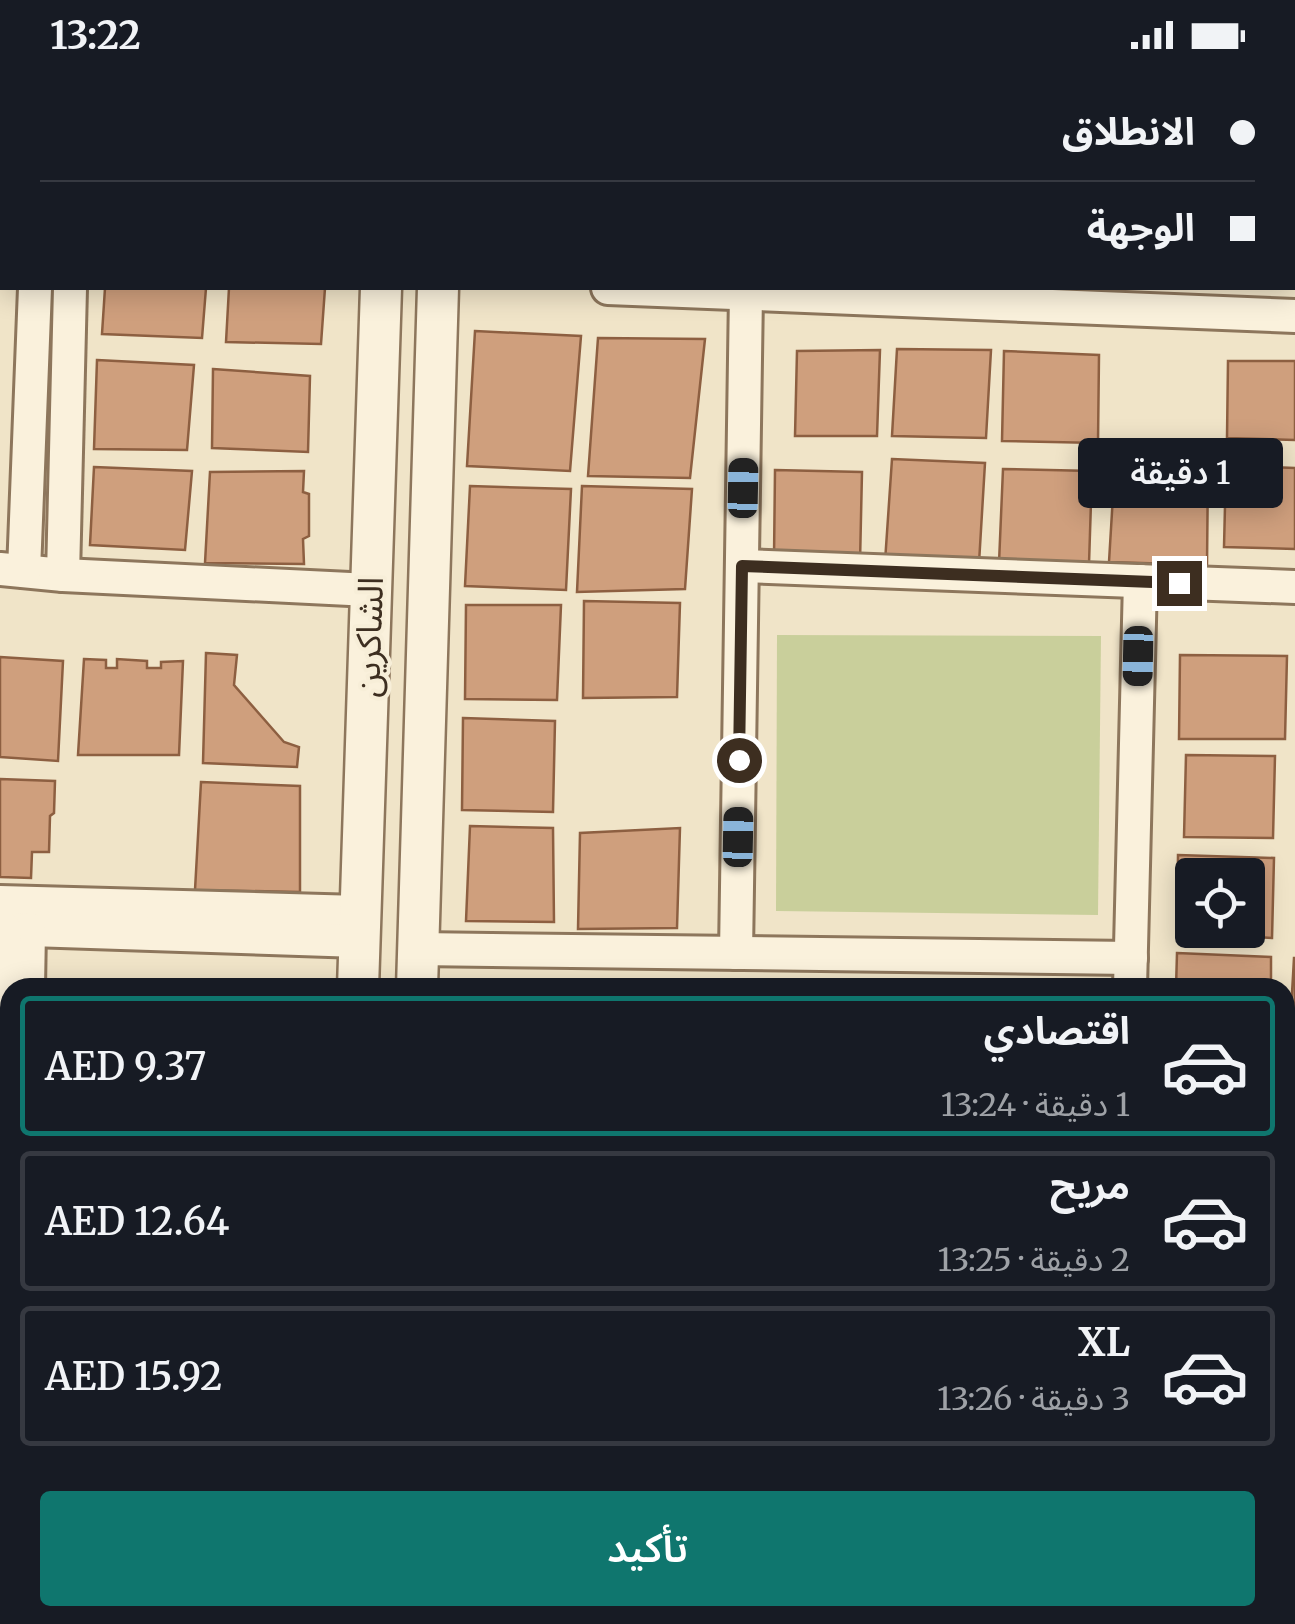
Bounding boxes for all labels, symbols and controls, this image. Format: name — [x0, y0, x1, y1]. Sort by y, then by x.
text: 13:22 — [50, 12, 141, 59]
text: الانطلاق — [1062, 108, 1195, 155]
text: الوجهة — [1087, 204, 1195, 251]
callout: 1 دقيقة — [1076, 438, 1282, 508]
text: 1 دقيقة — [1131, 453, 1230, 493]
car — [727, 458, 759, 518]
route end — [1157, 561, 1202, 606]
street label: الشاكرين — [345, 576, 393, 698]
car — [1122, 626, 1154, 686]
route start — [717, 738, 762, 783]
car — [722, 807, 754, 867]
map controls — [1175, 858, 1265, 948]
button: locate — [1175, 858, 1265, 948]
text: اقتصادي — [984, 1007, 1130, 1054]
icon: car — [1160, 1021, 1250, 1111]
text: AED 9.37 — [45, 1043, 206, 1090]
text: 1 دقيقة · 13:24 — [941, 1085, 1130, 1125]
text: مريح — [1050, 1162, 1130, 1209]
icon: car — [1160, 1176, 1250, 1266]
text: AED 12.64 — [45, 1198, 229, 1245]
text: 2 دقيقة · 13:25 — [937, 1240, 1130, 1280]
text: XL — [1078, 1319, 1130, 1366]
icon: car — [1160, 1331, 1250, 1421]
text: AED 15.92 — [45, 1353, 223, 1400]
text: 3 دقيقة · 13:26 — [937, 1379, 1130, 1419]
button: تأكيد — [40, 1491, 1255, 1606]

